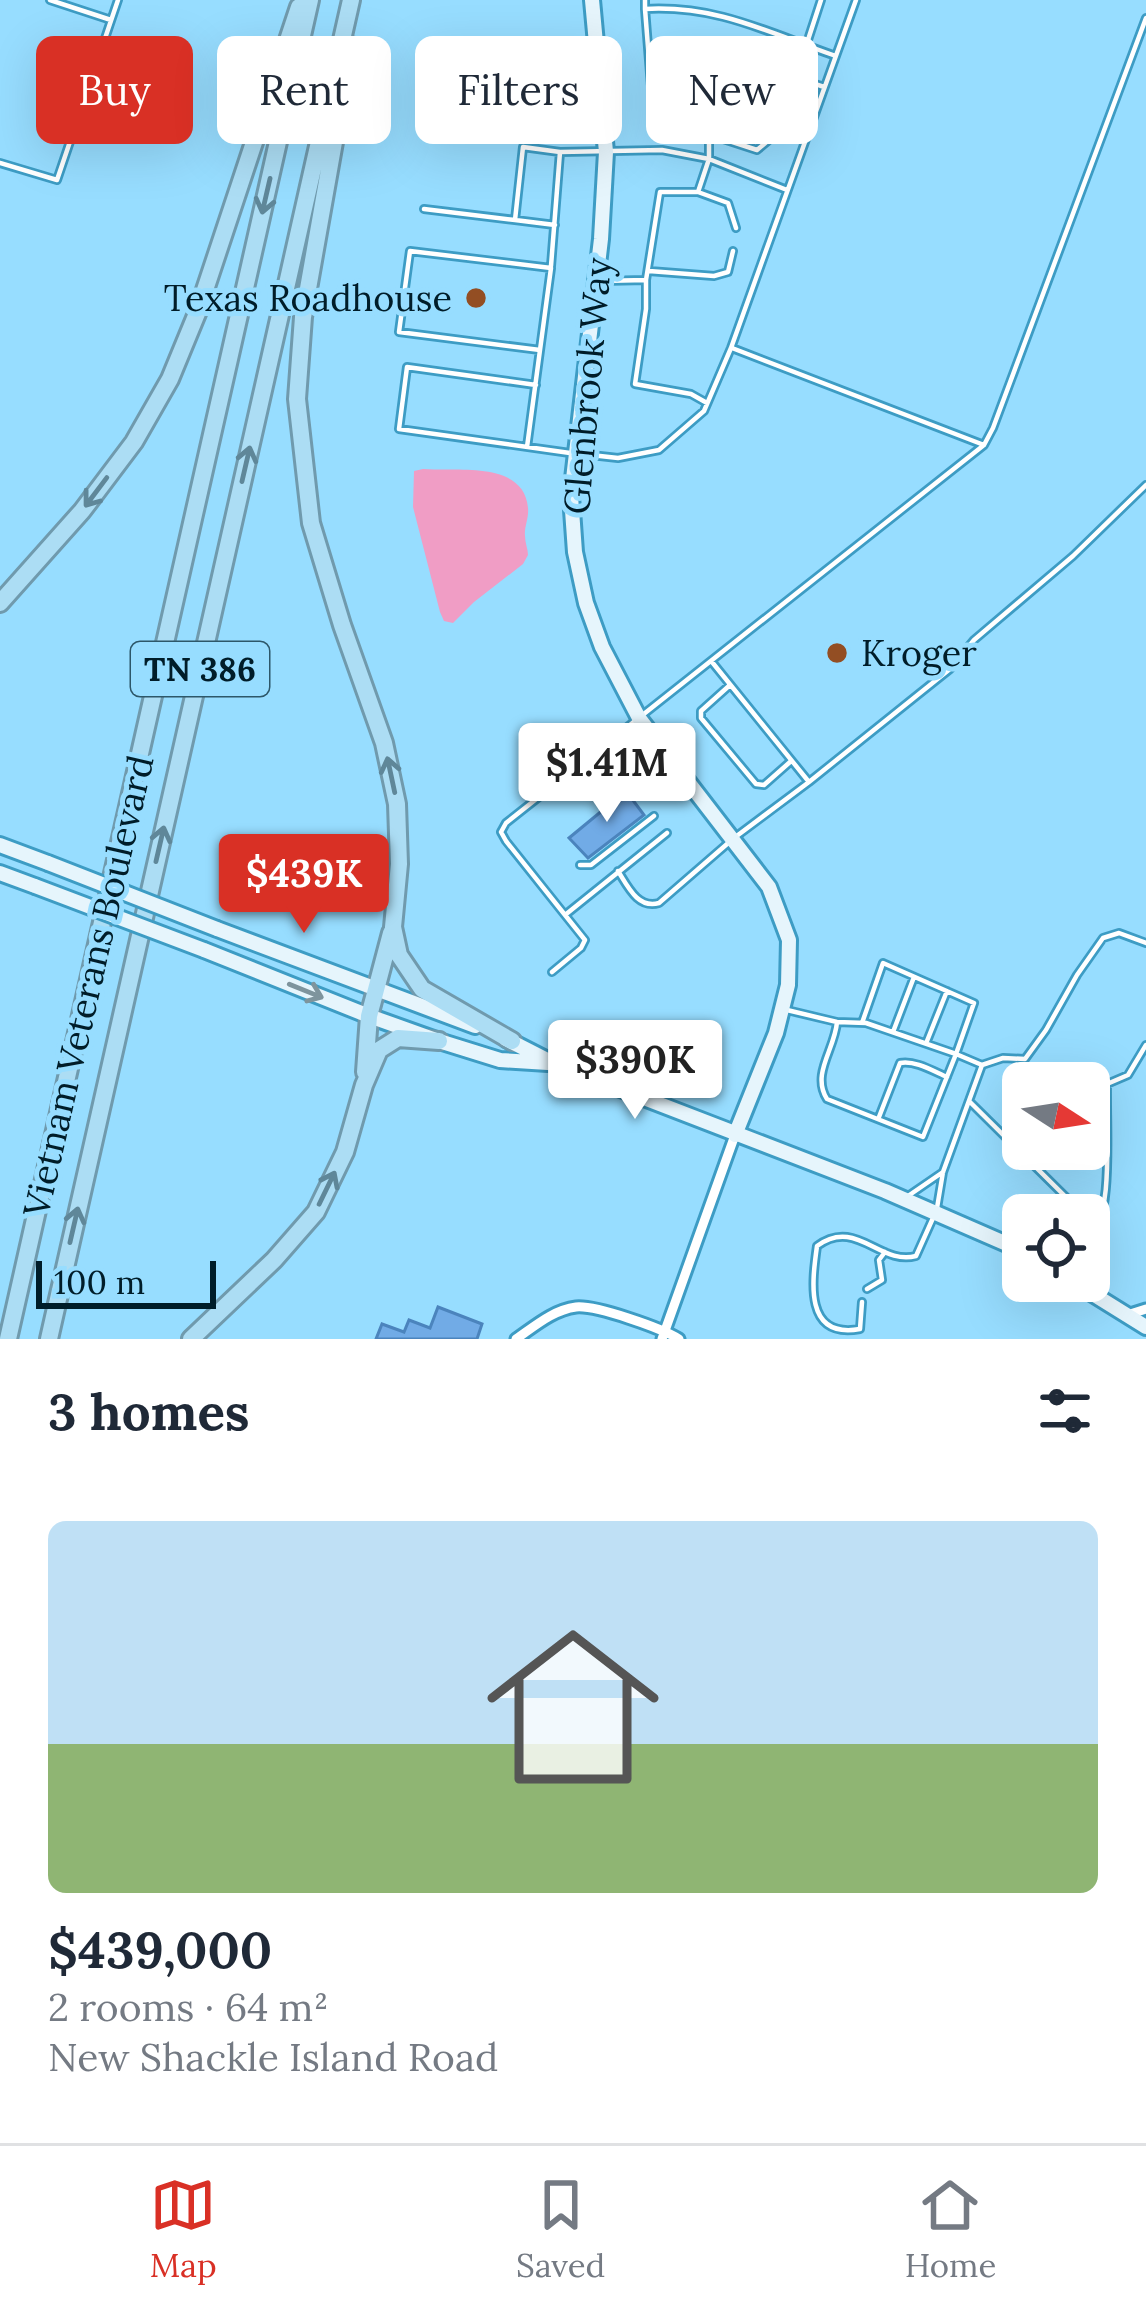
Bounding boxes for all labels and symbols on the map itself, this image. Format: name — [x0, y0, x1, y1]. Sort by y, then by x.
one-way arrow — [254, 177, 276, 215]
street label: Glenbrook Way — [553, 256, 621, 516]
place label: Texas Roadhouse — [164, 275, 452, 321]
marker: Texas Roadhouse — [463, 285, 489, 311]
one-way arrow — [236, 445, 258, 483]
one-way arrow — [83, 476, 110, 508]
place label: Kroger — [861, 630, 977, 676]
marker: Kroger — [824, 640, 850, 666]
road number: TN 386 — [131, 642, 269, 696]
pin: $1.41M — [509, 723, 705, 825]
street label: Vietnam Veterans Boulevard — [12, 751, 164, 1222]
one-way arrow — [378, 756, 401, 794]
one-way arrow — [150, 826, 173, 864]
pin: $439K — [220, 834, 388, 936]
one-way arrow — [287, 982, 324, 1003]
pin: $390K — [551, 1020, 719, 1122]
north arrow — [1002, 1062, 1110, 1170]
one-way arrow — [317, 1171, 340, 1206]
one-way arrow — [64, 1206, 87, 1244]
scale bar — [36, 1255, 216, 1308]

